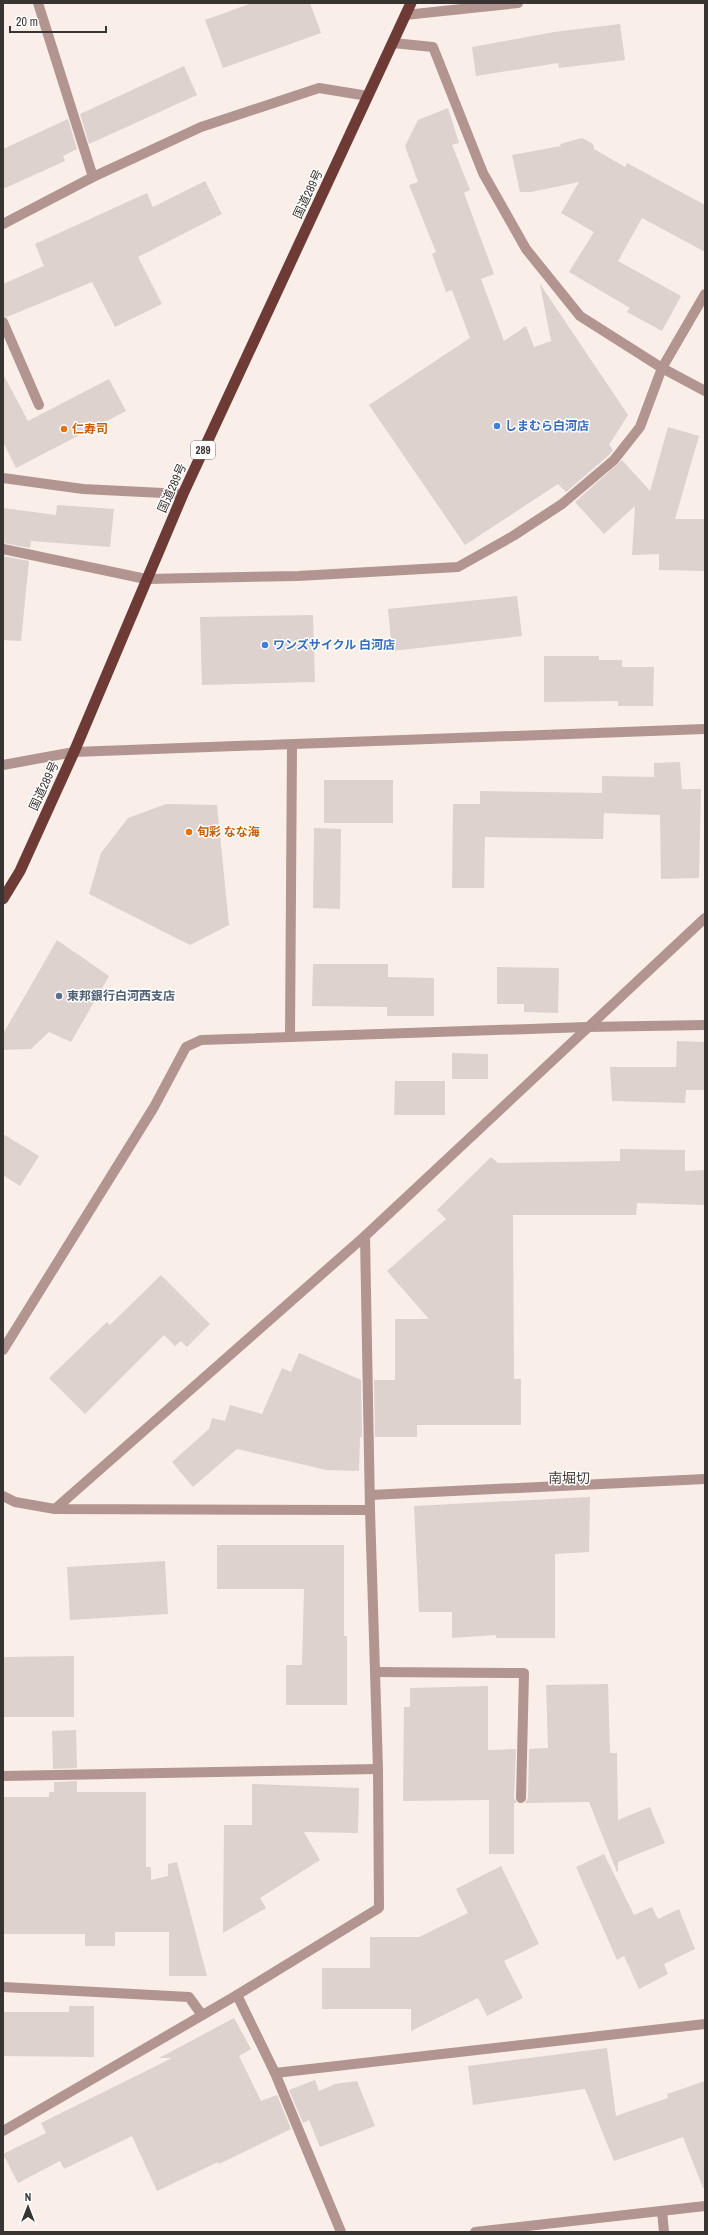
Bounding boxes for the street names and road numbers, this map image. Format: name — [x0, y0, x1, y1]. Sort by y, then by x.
street label: 国道289号 — [290, 167, 326, 221]
road number: 289 — [191, 441, 215, 459]
street label: 国道289号 — [154, 461, 190, 515]
street label: 国道289号 — [26, 759, 62, 813]

